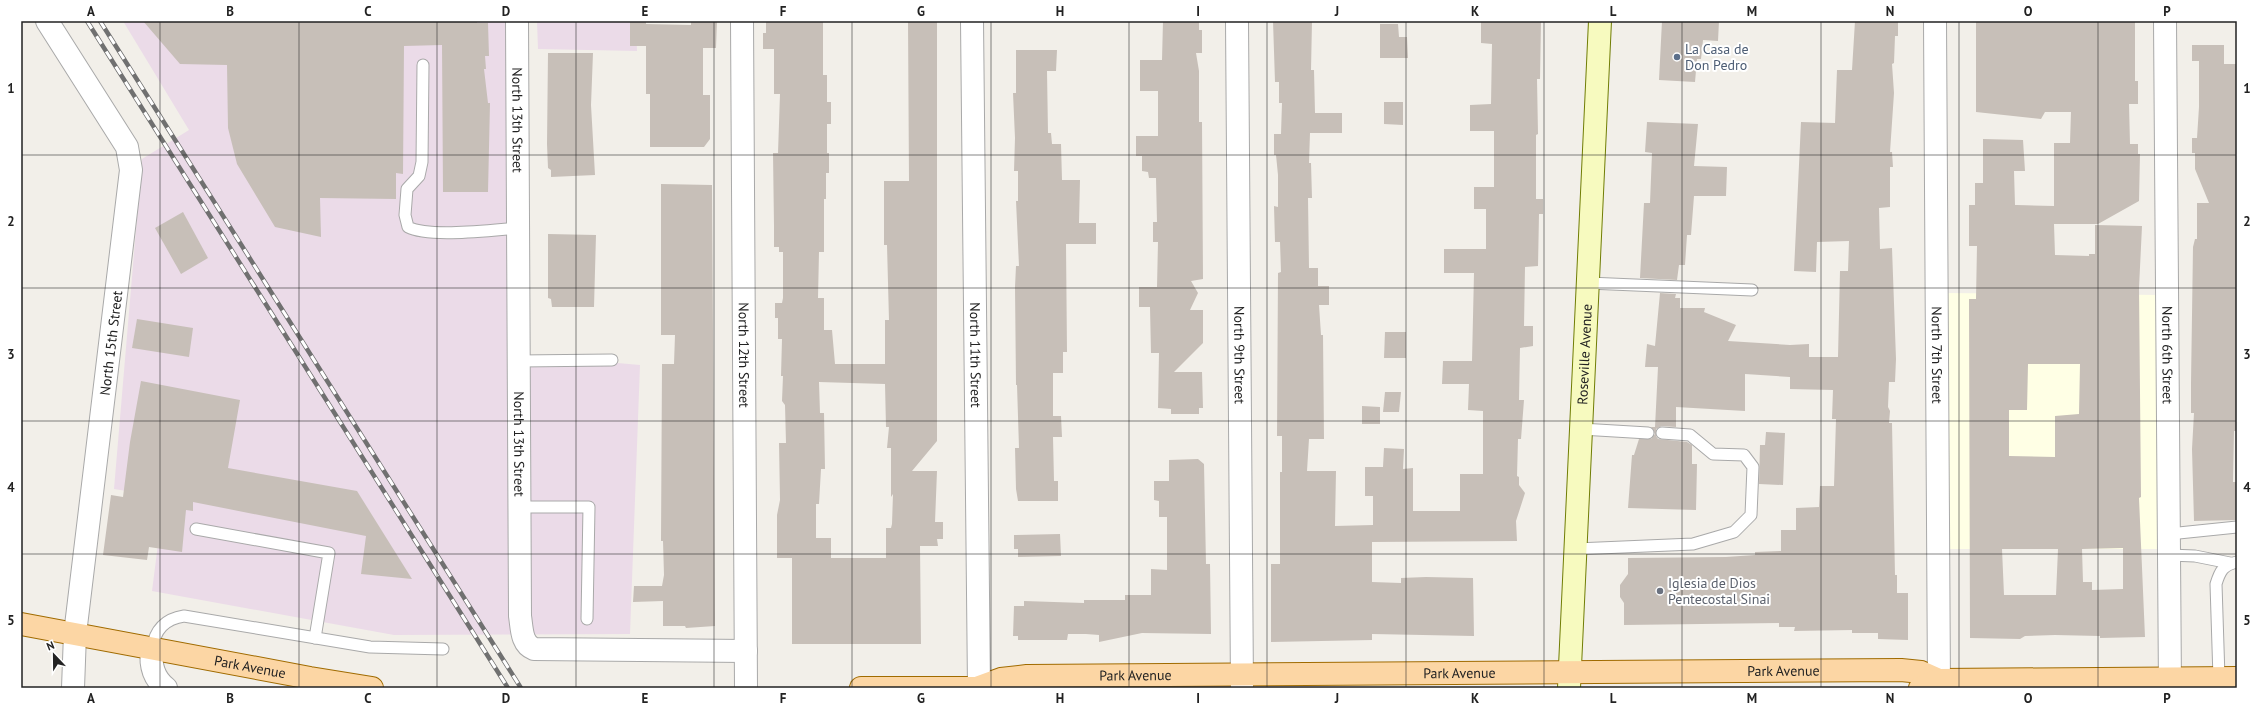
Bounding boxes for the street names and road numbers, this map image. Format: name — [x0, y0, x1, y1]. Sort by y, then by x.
street label: North 13th Street — [508, 67, 527, 173]
street label: North 15th Street — [96, 289, 126, 396]
street label: North 12th Street — [735, 302, 753, 408]
street label: North 11th Street — [966, 302, 985, 408]
street label: Roseville Avenue — [1573, 304, 1596, 405]
street label: North 9th Street — [1230, 306, 1249, 404]
street label: North 7th Street — [1928, 306, 1946, 404]
street label: North 6th Street — [2158, 306, 2177, 404]
street label: North 13th Street — [510, 391, 528, 497]
street label: Park Avenue — [213, 651, 287, 682]
street label: Park Avenue — [1747, 662, 1820, 680]
street label: Park Avenue — [1423, 664, 1496, 682]
street label: Park Avenue — [1099, 666, 1172, 685]

